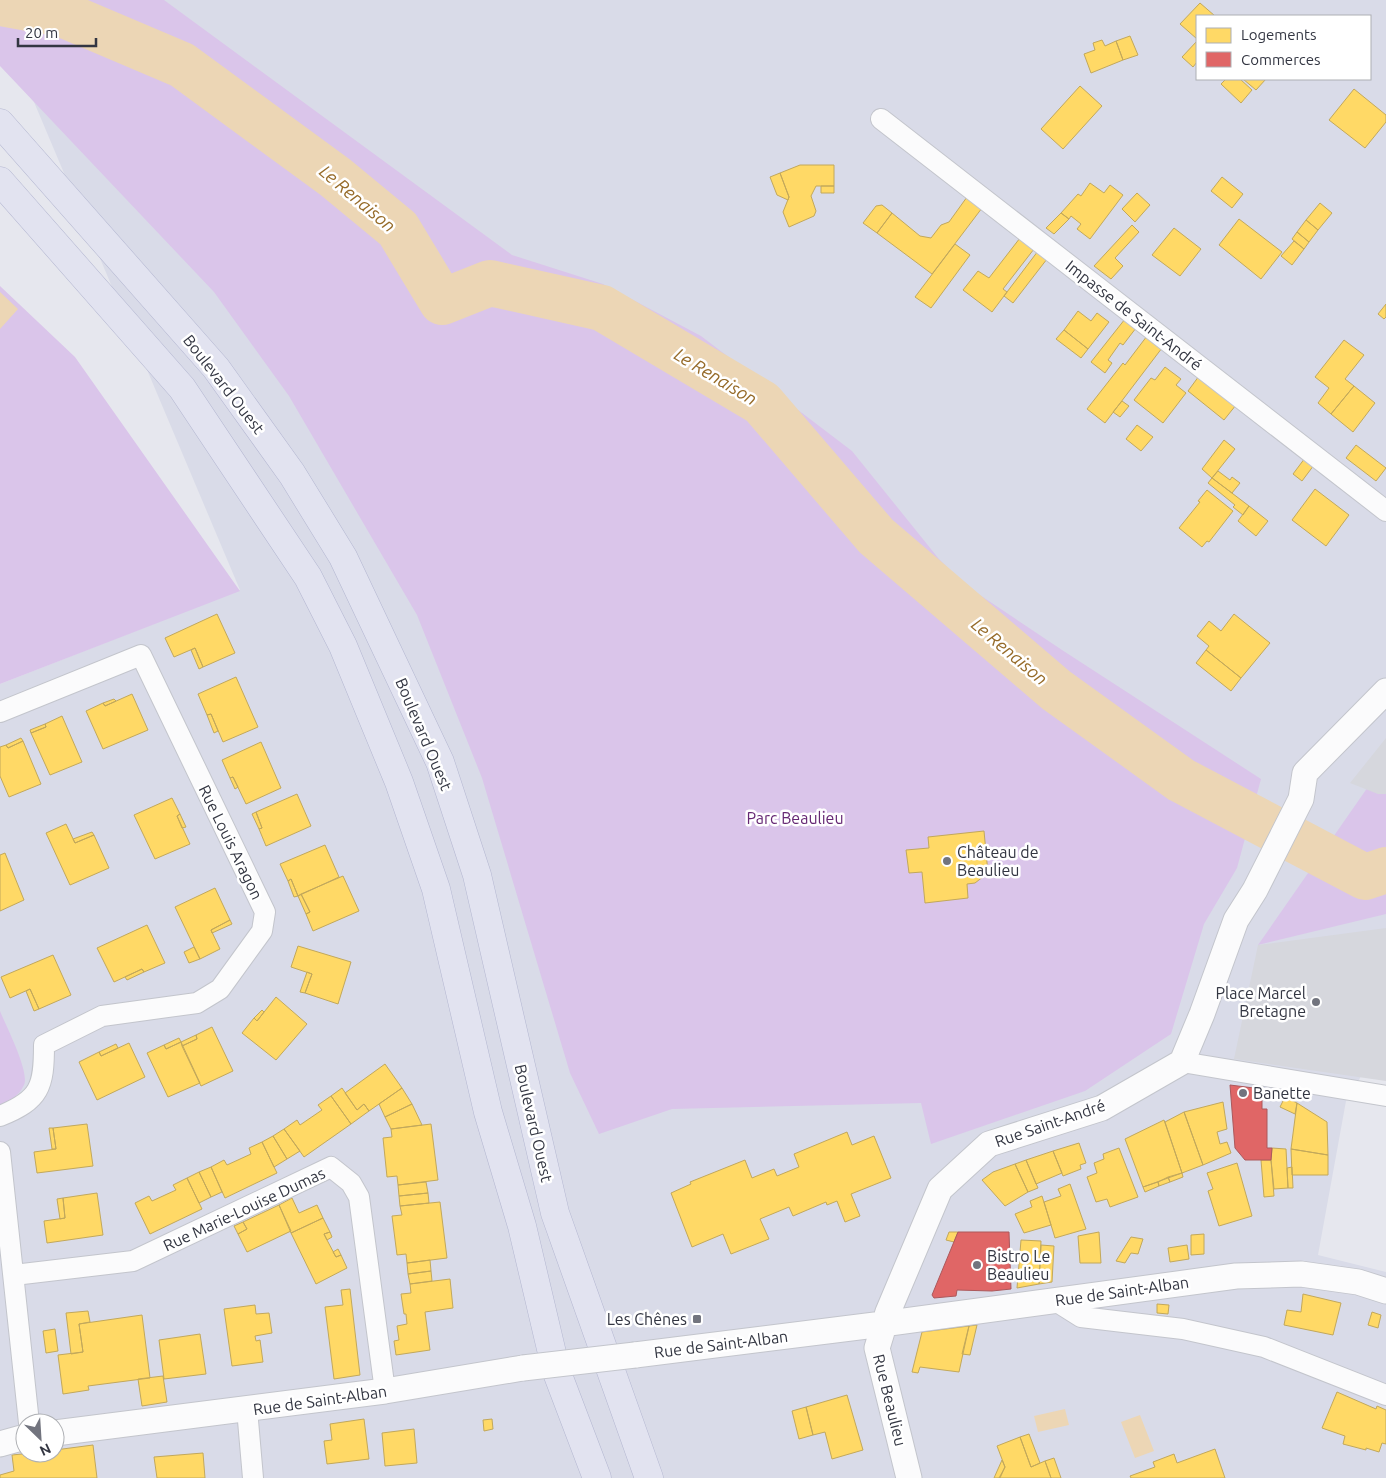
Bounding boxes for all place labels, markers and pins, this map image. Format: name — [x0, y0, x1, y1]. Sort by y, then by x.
place label: Château de Beaulieu — [957, 843, 1038, 879]
marker: Château de Beaulieu — [941, 855, 953, 867]
place label: Place Marcel Bretagne — [1216, 984, 1306, 1020]
marker: Place Marcel Bretagne — [1310, 996, 1322, 1008]
place label: Banette — [1253, 1084, 1311, 1102]
marker: Banette — [1237, 1087, 1249, 1099]
place label: Bistro Le Beaulieu — [987, 1247, 1050, 1283]
marker: Bistro Le Beaulieu — [971, 1259, 983, 1271]
place label: Les Chênes — [607, 1310, 687, 1328]
marker: Les Chênes — [691, 1313, 703, 1325]

